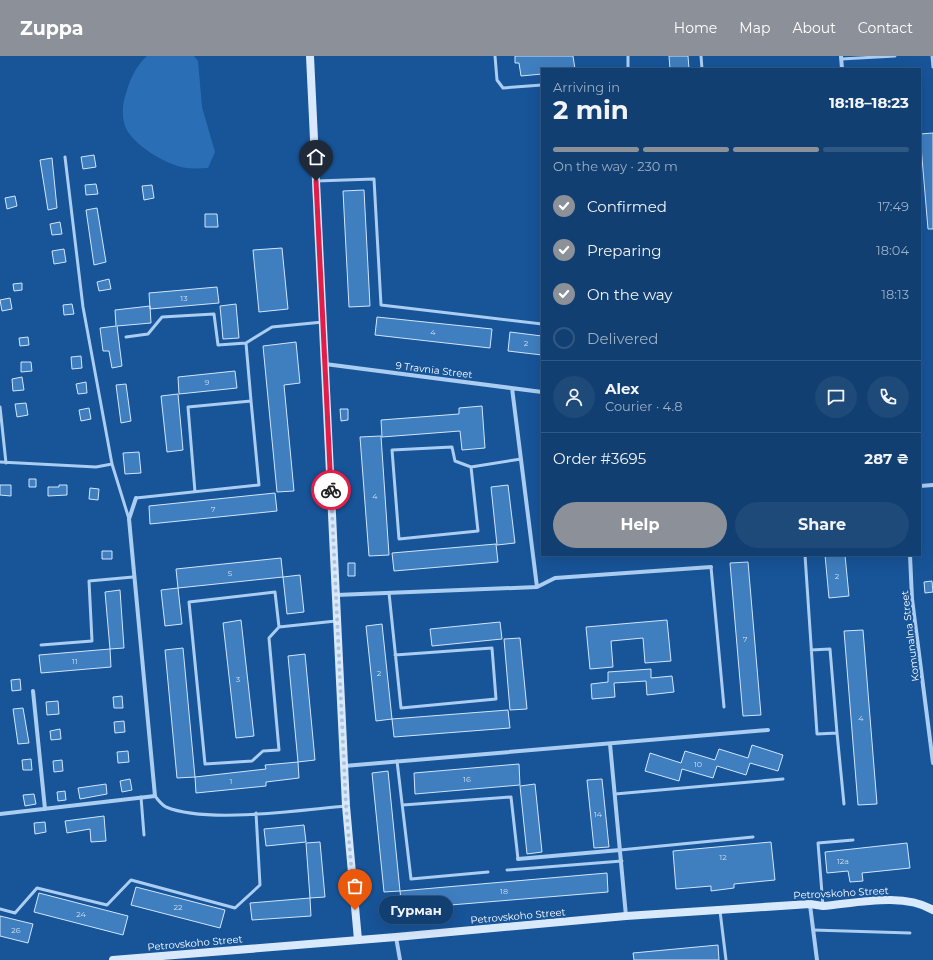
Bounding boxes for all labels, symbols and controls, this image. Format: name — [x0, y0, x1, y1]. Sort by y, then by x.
text: Zuppa — [20, 17, 84, 40]
text: Home — [674, 19, 717, 37]
text: Map — [739, 19, 770, 37]
text: About — [792, 19, 836, 37]
text: Contact — [858, 19, 913, 37]
text: Arriving in — [553, 79, 620, 95]
text: 18:18–18:23 — [829, 93, 909, 112]
text: 2 min — [553, 94, 629, 126]
pin — [299, 140, 333, 181]
icon: home — [305, 146, 327, 168]
text: On the way · 230 m — [553, 158, 678, 174]
icon: check — [553, 195, 575, 217]
text: Confirmed — [587, 197, 667, 216]
text: 17:49 — [878, 198, 909, 214]
icon: check — [553, 239, 575, 261]
text: Preparing — [587, 241, 662, 260]
text: 18:04 — [876, 242, 909, 258]
icon: check — [553, 283, 575, 305]
text: On the way — [587, 285, 672, 304]
text: 18:13 — [881, 286, 909, 302]
house number: 13 — [180, 293, 188, 303]
house number: 4 — [430, 327, 436, 337]
text: Delivered — [587, 329, 659, 348]
house number: 2 — [524, 338, 529, 348]
street label: 9 Travnia Street — [395, 359, 473, 381]
button: person — [553, 376, 595, 418]
button: chat — [815, 376, 857, 418]
button: phone — [867, 376, 909, 418]
house number: 9 — [205, 377, 210, 387]
text: Alex — [605, 379, 639, 398]
text: Courier · 4.8 — [605, 398, 683, 414]
text: Order #3695 — [553, 449, 646, 468]
text: 287 ₴ — [864, 449, 909, 468]
courier — [311, 470, 351, 510]
icon: bike — [320, 479, 342, 501]
house number: 4 — [372, 491, 378, 501]
button: Help — [553, 502, 727, 548]
button: Share — [735, 502, 909, 548]
house number: 7 — [211, 504, 216, 514]
house number: 5 — [228, 568, 233, 578]
house number: 2 — [835, 571, 840, 581]
street label: Komunalna Street — [898, 590, 922, 682]
house number: 7 — [743, 634, 748, 644]
house number: 11 — [72, 656, 78, 666]
house number: 2 — [377, 668, 382, 678]
house number: 3 — [236, 674, 241, 684]
house number: 4 — [858, 713, 864, 723]
house number: 10 — [694, 759, 702, 769]
house number: 16 — [463, 774, 471, 784]
house number: 1 — [230, 776, 232, 786]
house number: 14 — [594, 809, 603, 819]
house number: 12 — [719, 852, 727, 862]
house number: 12а — [837, 856, 849, 866]
pin — [338, 869, 372, 910]
icon: bag — [344, 875, 366, 897]
street label: Petrovskoho Street — [793, 884, 889, 902]
house number: 18 — [500, 886, 508, 896]
callout: Гурман — [379, 896, 453, 924]
house number: 22 — [173, 902, 183, 912]
text: Гурман — [390, 902, 442, 918]
street label: Petrovskoho Street — [470, 905, 566, 927]
house number: 24 — [76, 909, 87, 919]
house number: 26 — [11, 925, 21, 935]
street label: Petrovskoho Street — [147, 932, 243, 954]

